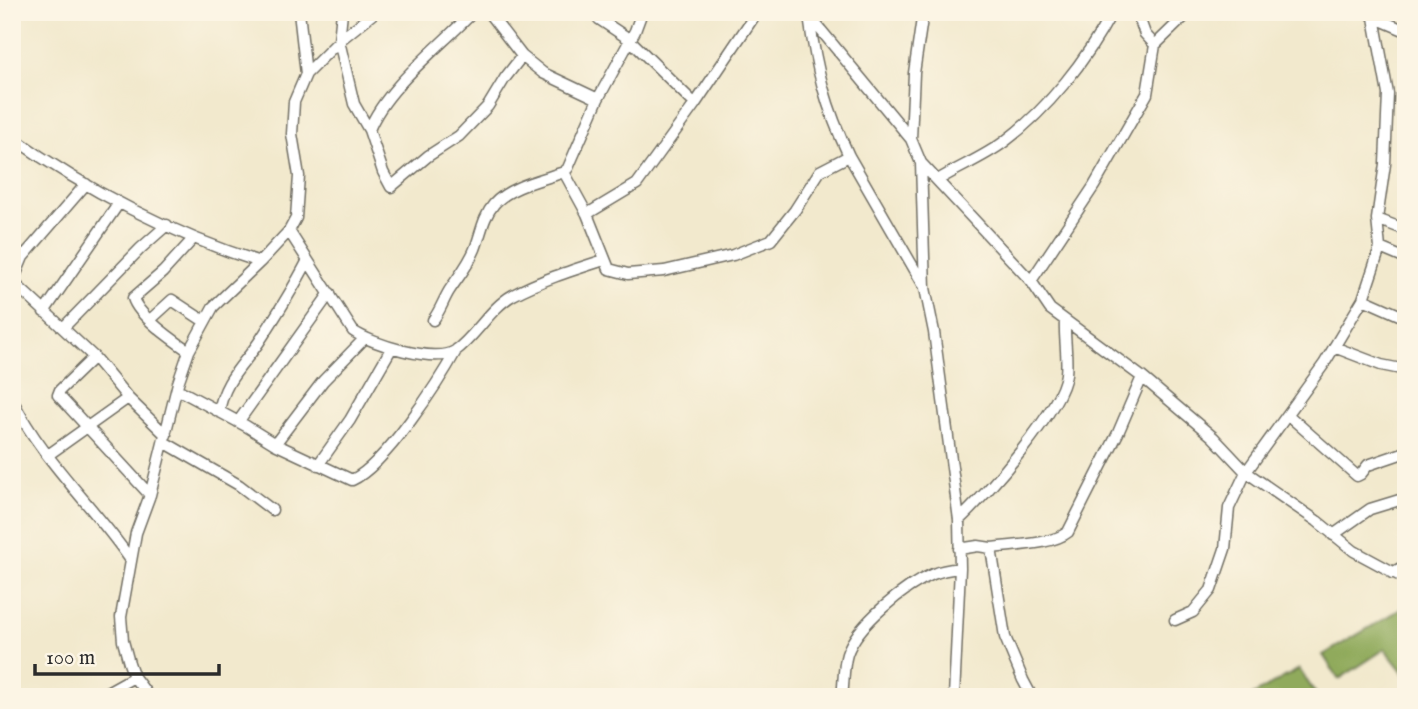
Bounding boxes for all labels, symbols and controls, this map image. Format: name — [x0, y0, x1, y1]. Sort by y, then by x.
scale bar — [35, 632, 219, 676]
text: 100 m — [46, 645, 95, 672]

